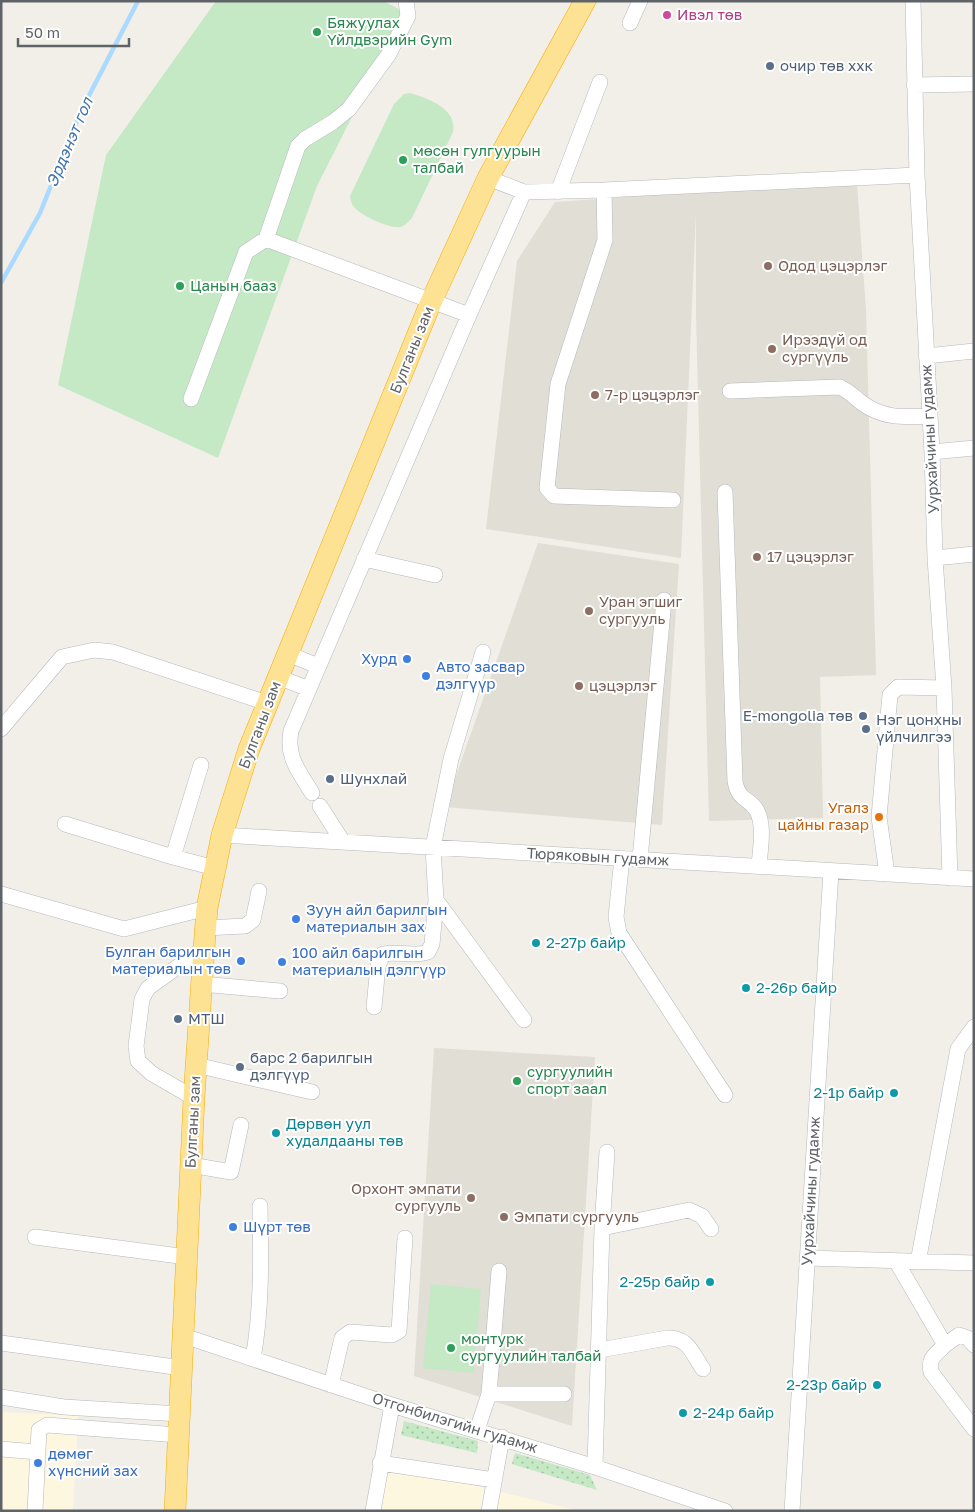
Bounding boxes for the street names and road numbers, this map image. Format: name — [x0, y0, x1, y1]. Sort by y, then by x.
street label: Булганы зам — [385, 303, 437, 396]
street label: Уурхайчины гудамж — [916, 364, 942, 514]
street label: Булганы зам — [234, 678, 284, 771]
street label: Тюряковын гудамж — [526, 843, 670, 869]
street label: Булганы зам — [181, 1075, 203, 1169]
street label: Уурхайчины гудамж — [797, 1116, 823, 1266]
street label: Отгонбилэгийн гудамж — [370, 1388, 540, 1456]

